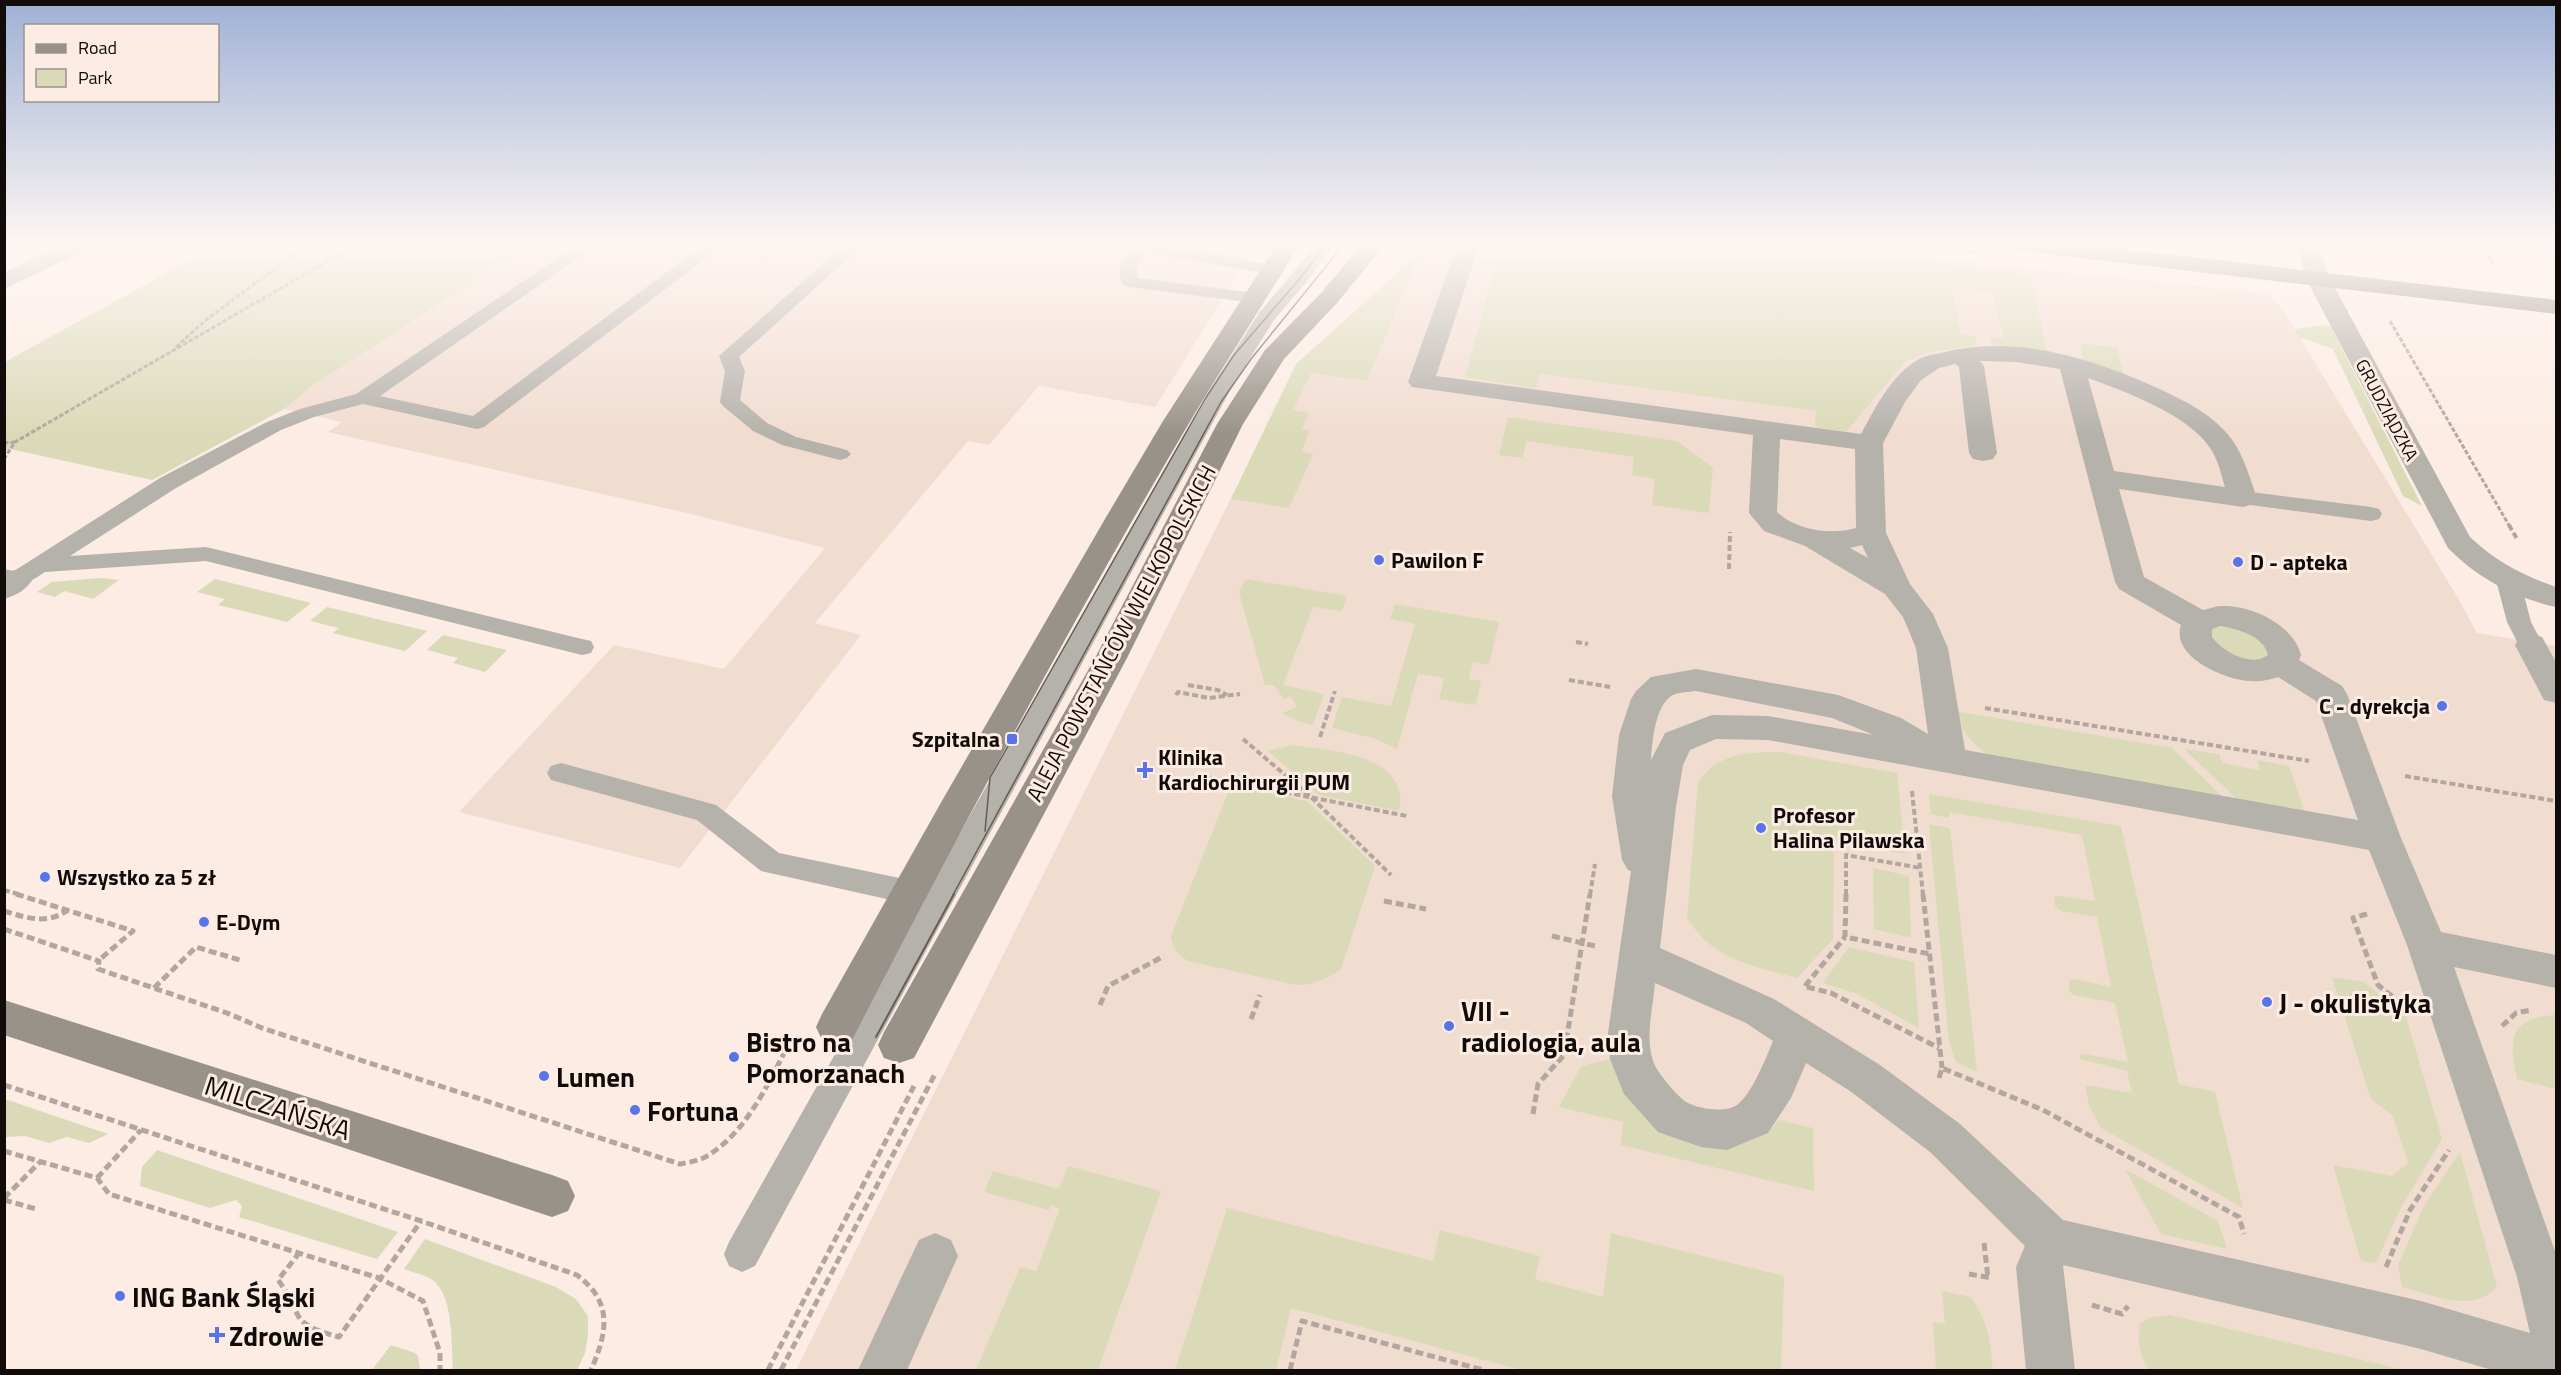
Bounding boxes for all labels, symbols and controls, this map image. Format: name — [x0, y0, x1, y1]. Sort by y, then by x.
legend — [24, 24, 219, 102]
text: Road — [78, 34, 117, 61]
text: Park — [78, 64, 113, 91]
street label: GRUDZIĄDZKA — [2349, 354, 2425, 466]
street label: ALEJA POWSTAŃCÓW WIELKOPOLSKICH — [1017, 459, 1225, 807]
place label: Pawilon F — [1391, 543, 1484, 577]
place label: D - apteka — [2250, 545, 2348, 579]
marker: Pawilon F — [1372, 553, 1386, 567]
marker: D - apteka — [2231, 555, 2245, 569]
place label: C - dyrekcja — [2319, 689, 2430, 723]
marker: C - dyrekcja — [2435, 699, 2449, 713]
place label: Szpitalna — [912, 722, 1000, 756]
marker: Szpitalna — [1005, 732, 1019, 746]
place label: Klinika Kardiochirurgii PUM — [1158, 740, 1350, 799]
marker: Klinika Kardiochirurgii PUM — [1136, 761, 1154, 779]
place label: Profesor Halina Pilawska — [1773, 798, 1925, 857]
marker: Profesor Halina Pilawska — [1754, 821, 1768, 835]
place label: Wszystko za 5 zł — [57, 860, 217, 894]
marker: Wszystko za 5 zł — [38, 870, 52, 884]
place label: E-Dym — [216, 905, 280, 939]
marker: E-Dym — [197, 915, 211, 929]
place label: J - okulistyka — [2279, 982, 2431, 1023]
place label: VII - radiologia, aula — [1461, 990, 1641, 1062]
marker: J - okulistyka — [2260, 995, 2274, 1009]
marker: VII - radiologia, aula — [1442, 1019, 1456, 1033]
place label: Bistro na Pomorzanach — [746, 1021, 905, 1093]
marker: Bistro na Pomorzanach — [727, 1050, 741, 1064]
place label: Lumen — [556, 1056, 635, 1097]
street label: MILCZAŃSKA — [200, 1064, 356, 1150]
marker: Lumen — [537, 1069, 551, 1083]
place label: Fortuna — [647, 1090, 739, 1131]
marker: Fortuna — [628, 1103, 642, 1117]
place label: ING Bank Śląski — [132, 1276, 315, 1317]
marker: ING Bank Śląski — [113, 1289, 127, 1303]
place label: Zdrowie — [229, 1315, 324, 1356]
marker: Zdrowie — [210, 1328, 224, 1342]

